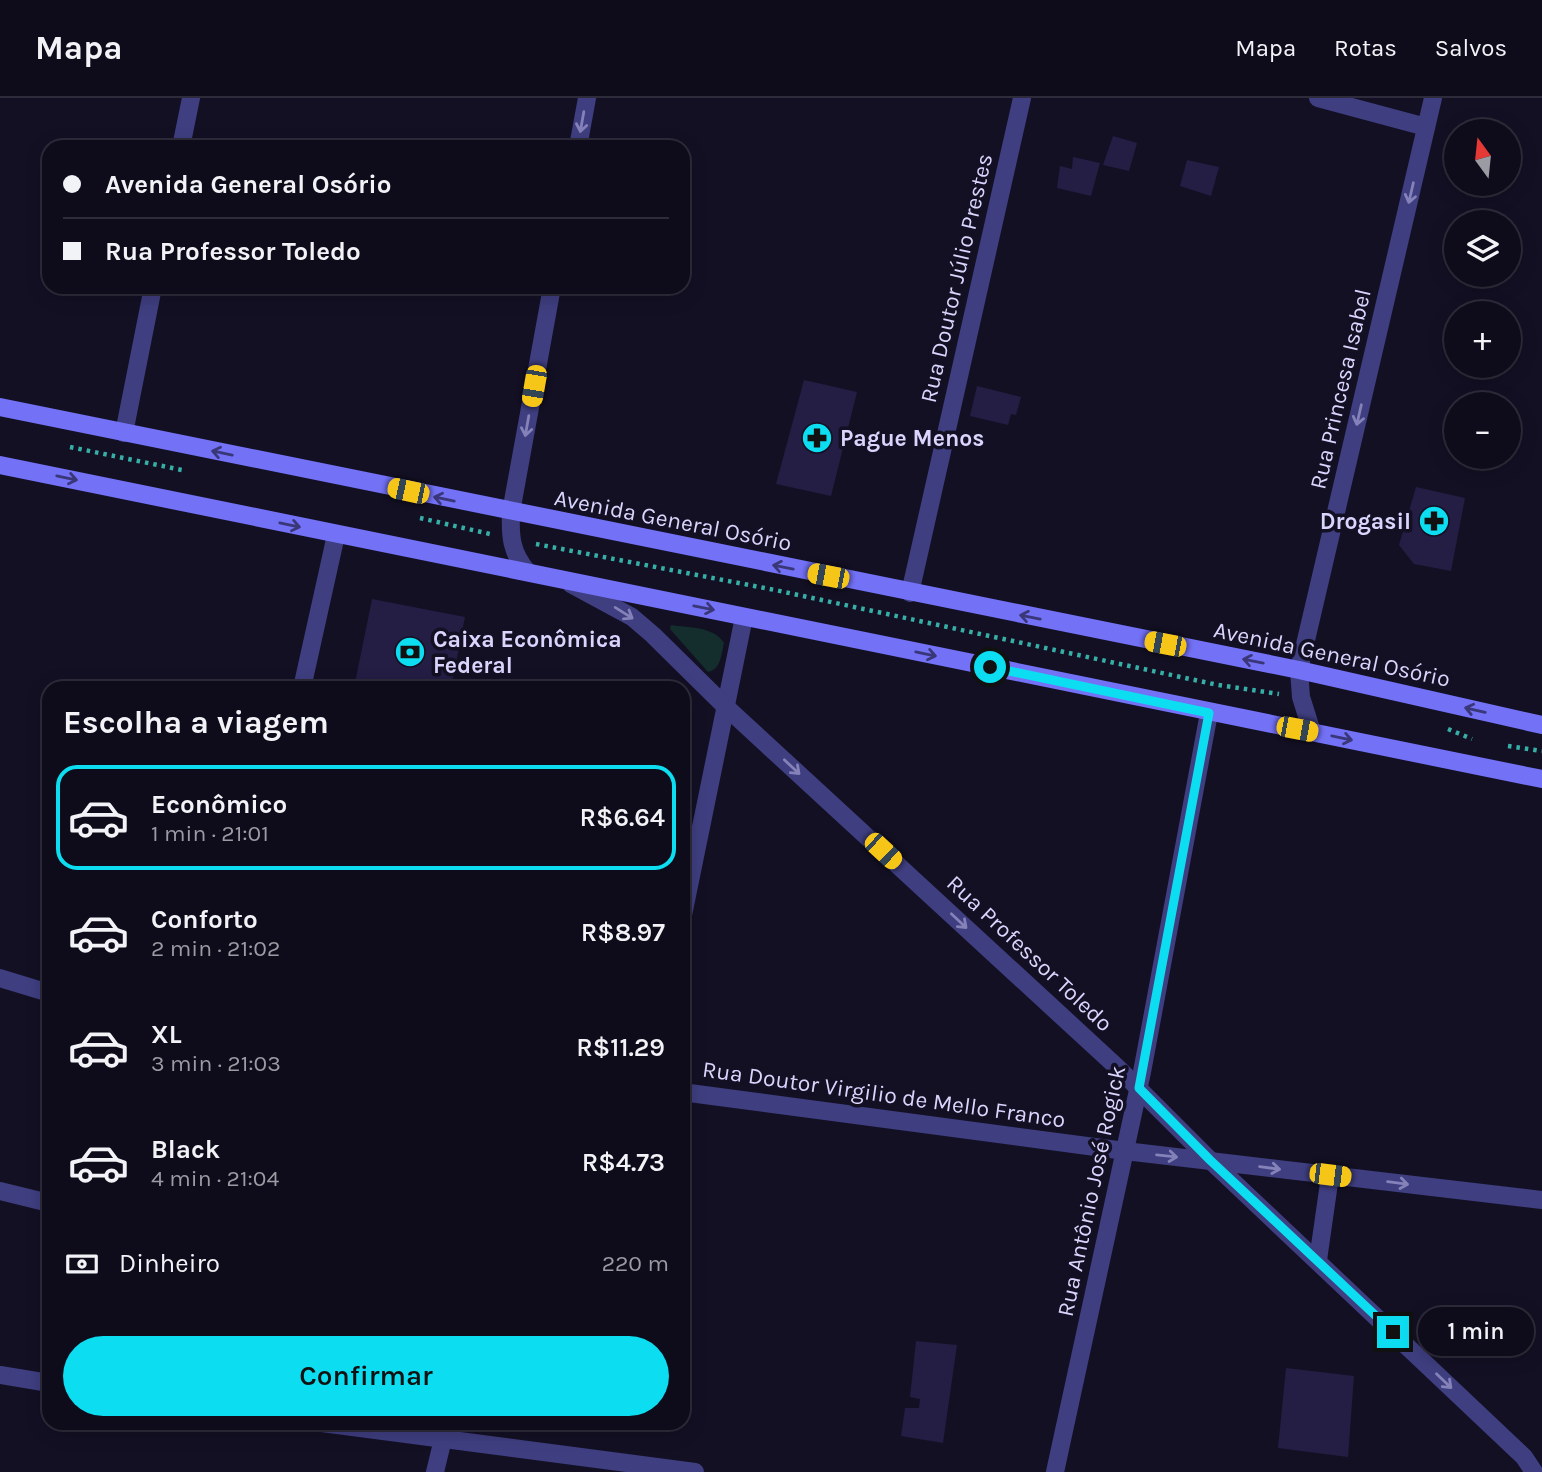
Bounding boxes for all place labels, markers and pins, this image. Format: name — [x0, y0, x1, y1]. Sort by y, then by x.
pharmacy icon: Pague Menos — [800, 421, 834, 455]
place label: Pague Menos — [840, 425, 984, 452]
pharmacy icon: Drogasil — [1417, 504, 1451, 538]
place label: Drogasil — [1320, 508, 1411, 535]
place label: Caixa Econômica Federal — [433, 626, 622, 679]
bank icon: Caixa Econômica Federal — [393, 635, 427, 669]

